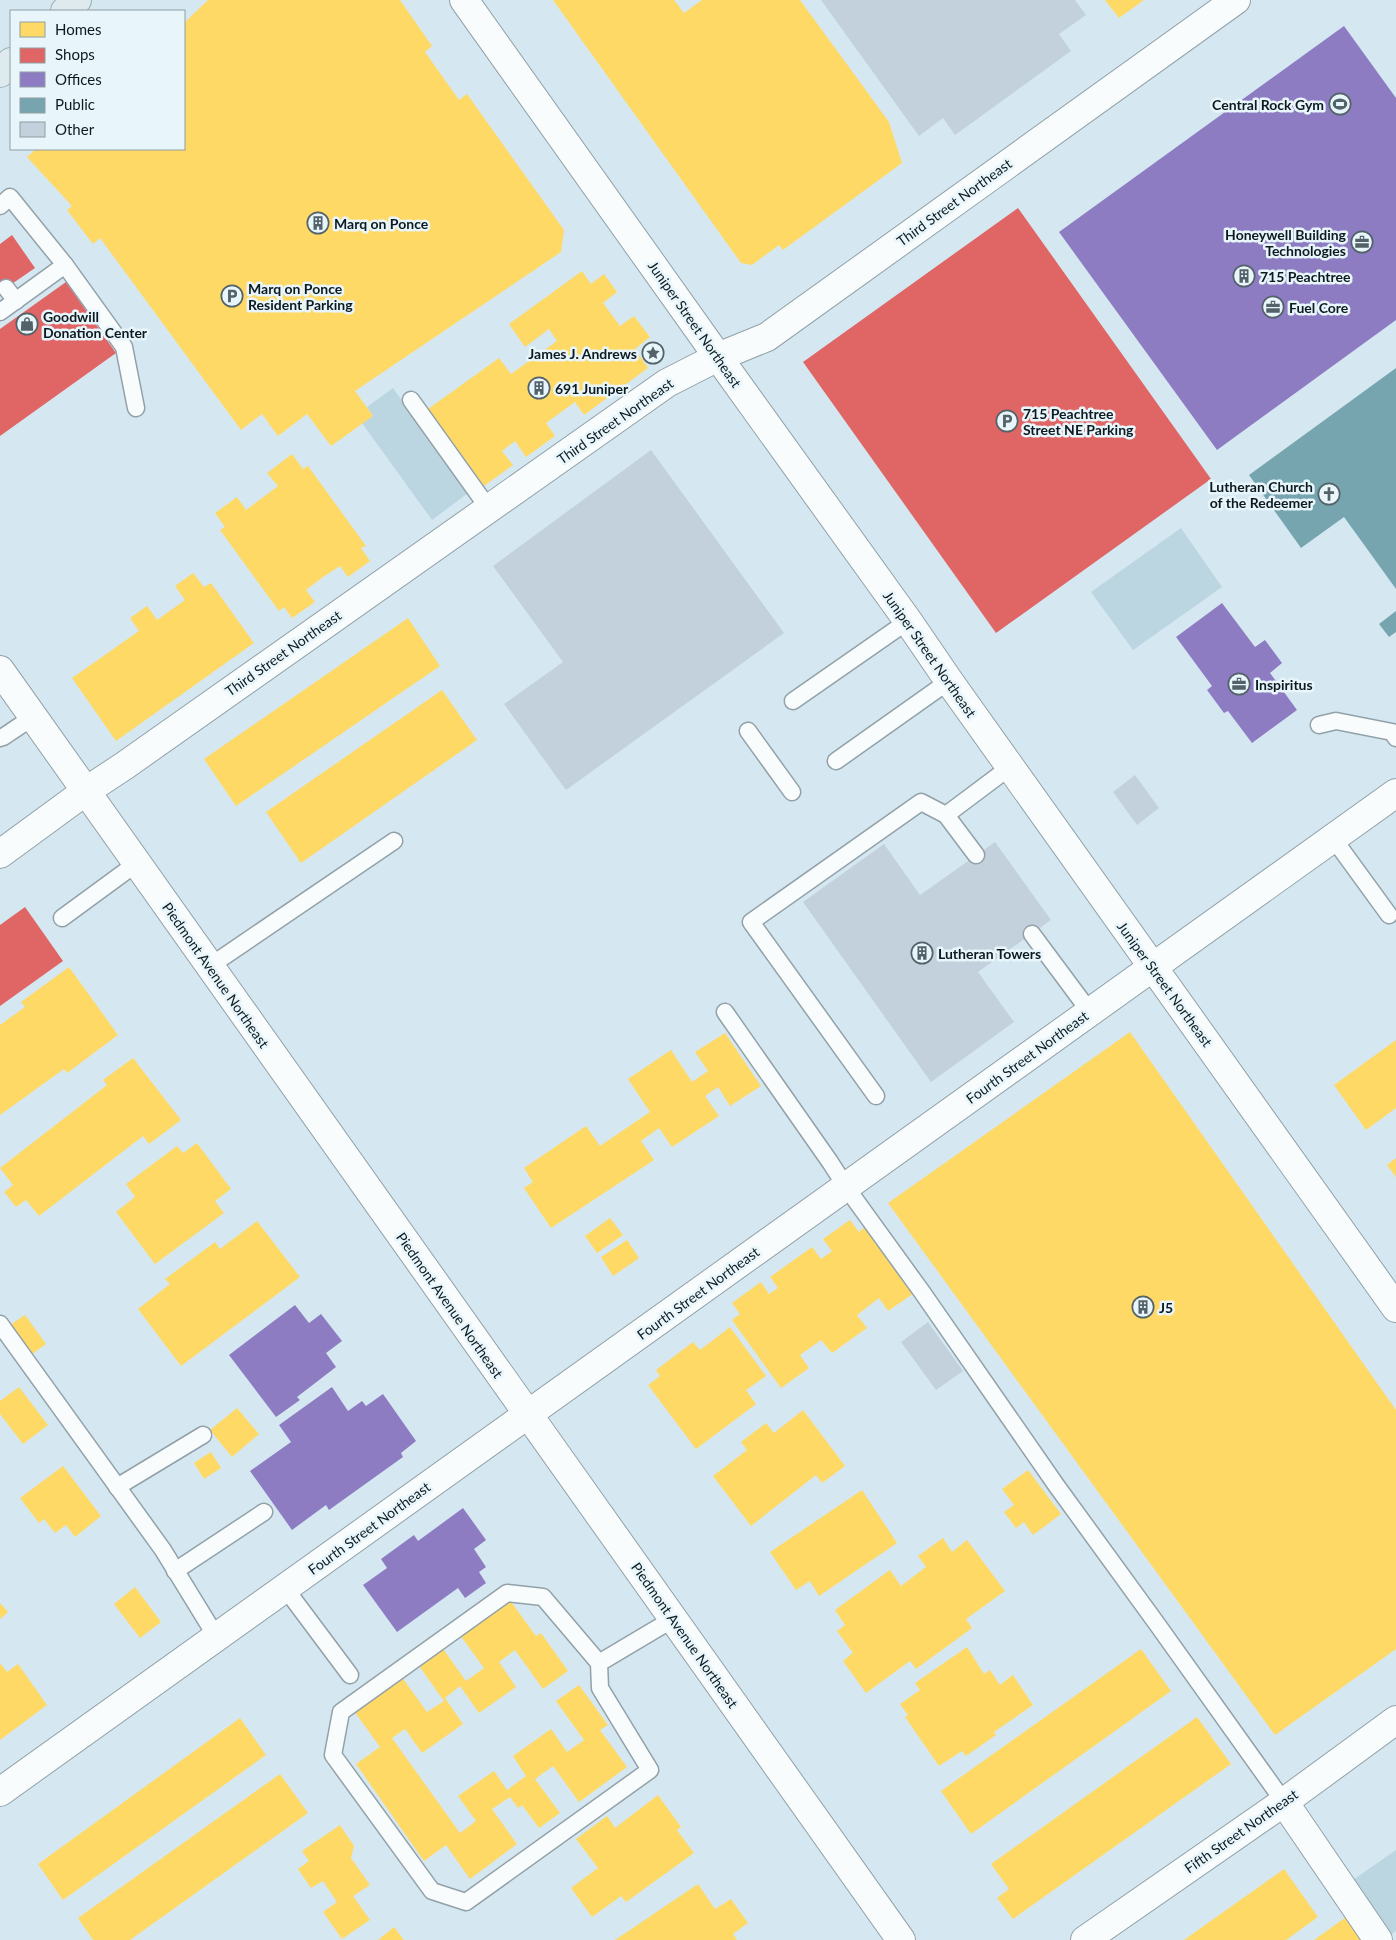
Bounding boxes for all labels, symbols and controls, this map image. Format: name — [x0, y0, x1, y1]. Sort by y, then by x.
legend — [10, 10, 185, 150]
text: Homes — [55, 20, 101, 38]
text: Shops — [55, 45, 95, 63]
text: Offices — [55, 70, 102, 88]
sports icon: Central Rock Gym — [1328, 92, 1352, 116]
text: Public — [55, 95, 95, 113]
place label: Central Rock Gym — [1212, 96, 1324, 113]
text: Other — [55, 120, 95, 138]
street label: Third Street Northeast — [893, 155, 1015, 249]
building icon: Marq on Ponce — [306, 211, 330, 235]
place label: Marq on Ponce — [334, 215, 429, 232]
place label: Honeywell Building Technologies — [1225, 226, 1347, 259]
office icon: Honeywell Building Technologies — [1350, 230, 1374, 254]
street label: Juniper Street Northeast — [645, 257, 745, 391]
building icon: 715 Peachtree — [1232, 264, 1256, 288]
place label: 715 Peachtree — [1260, 268, 1351, 285]
place label: Marq on Ponce Resident Parking — [248, 280, 353, 313]
parking icon: Marq on Ponce Resident Parking — [220, 284, 244, 308]
office icon: Fuel Core — [1261, 295, 1285, 319]
place label: Fuel Core — [1289, 299, 1349, 316]
place label: Goodwill Donation Center — [43, 308, 148, 341]
shop icon: Goodwill Donation Center — [15, 312, 39, 336]
place icon: James J. Andrews — [641, 341, 665, 365]
place label: James J. Andrews — [528, 345, 637, 362]
street label: Third Street Northeast — [554, 375, 676, 467]
building icon: 691 Juniper — [527, 376, 551, 400]
place label: 691 Juniper — [555, 380, 629, 397]
place label: 715 Peachtree Street NE Parking — [1023, 405, 1134, 438]
parking icon: 715 Peachtree Street NE Parking — [995, 409, 1019, 433]
place label: Lutheran Church of the Redeemer — [1209, 478, 1314, 511]
church icon: Lutheran Church of the Redeemer — [1317, 482, 1341, 506]
street label: Juniper Street Northeast — [880, 587, 980, 721]
street label: Third Street Northeast — [222, 607, 344, 699]
office icon: Inspiritus — [1227, 672, 1251, 696]
place label: Inspiritus — [1255, 676, 1313, 693]
street label: Piedmont Avenue Northeast — [159, 899, 273, 1051]
street label: Juniper Street Northeast — [1114, 918, 1216, 1050]
building icon: Lutheran Towers — [910, 941, 934, 965]
place label: Lutheran Towers — [938, 945, 1041, 962]
street label: Fourth Street Northeast — [963, 1007, 1091, 1107]
street label: Piedmont Avenue Northeast — [393, 1229, 507, 1381]
street label: Fourth Street Northeast — [634, 1243, 762, 1343]
building icon: J5 — [1131, 1295, 1155, 1319]
place label: J5 — [1159, 1299, 1173, 1316]
street label: Fourth Street Northeast — [305, 1478, 433, 1578]
street label: Piedmont Avenue Northeast — [628, 1559, 742, 1711]
street label: Fifth Street Northeast — [1181, 1785, 1301, 1877]

